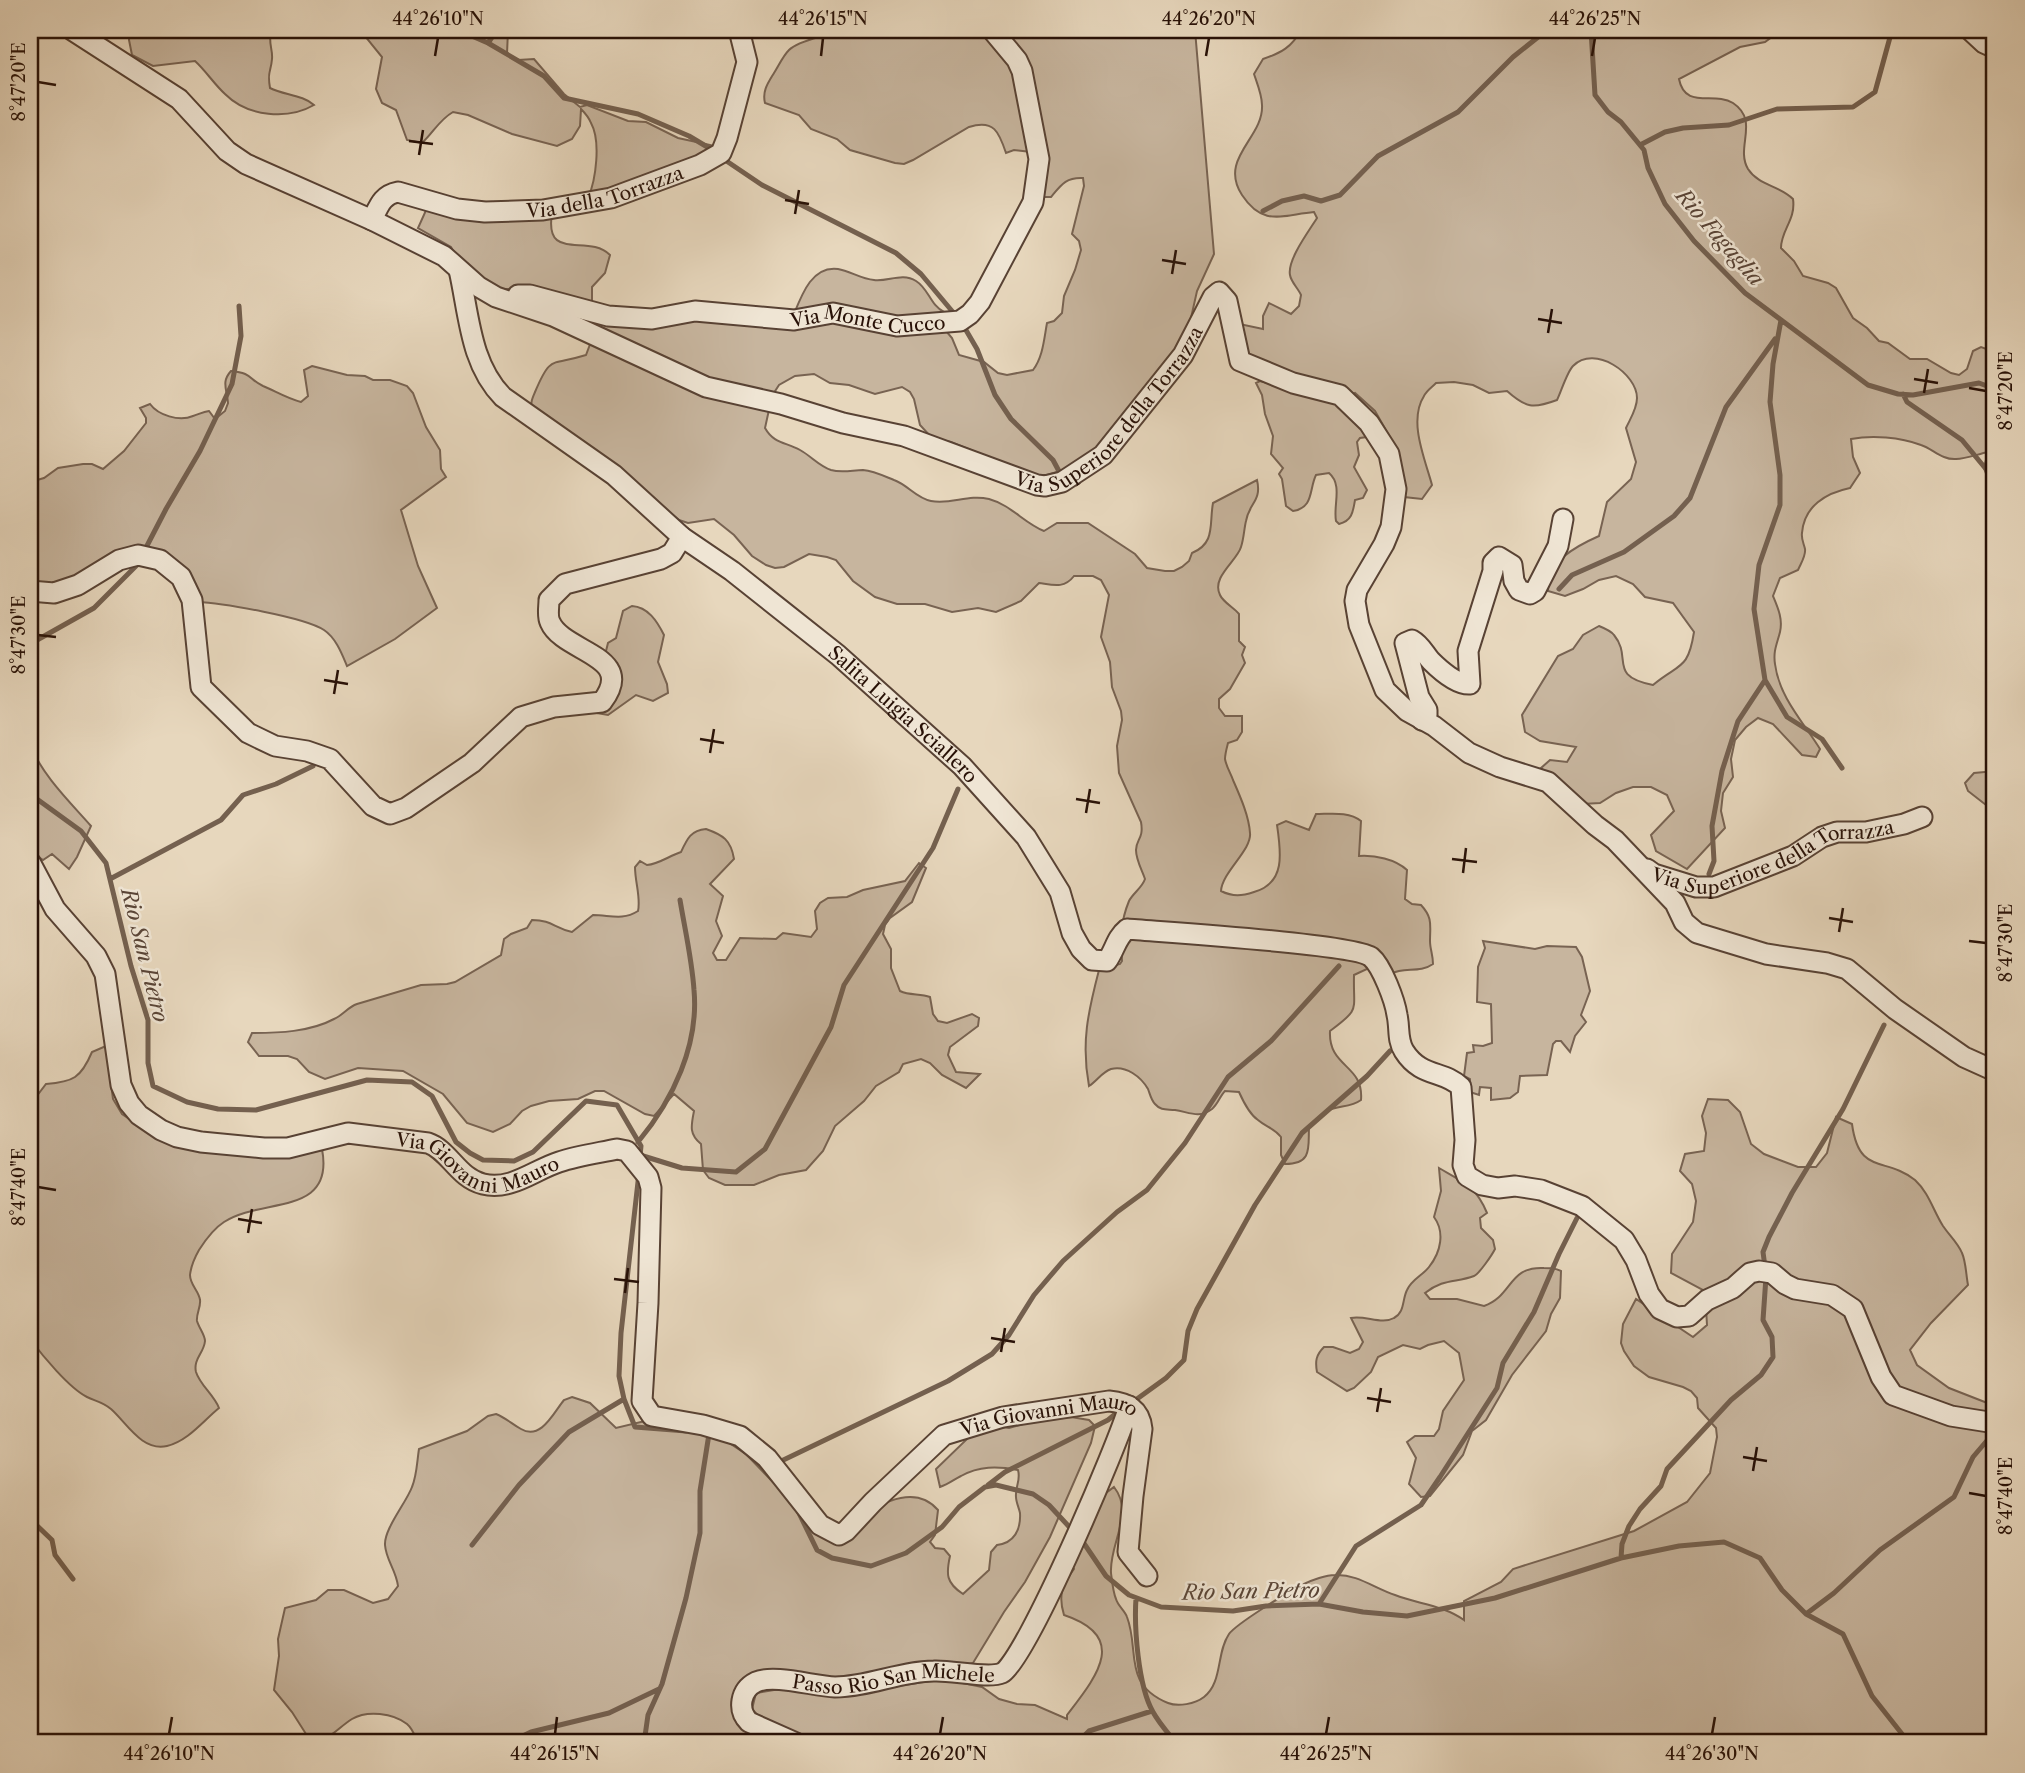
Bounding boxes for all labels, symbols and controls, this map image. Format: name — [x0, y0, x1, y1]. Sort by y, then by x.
text: 44°26'10"N — [392, 8, 484, 30]
text: 44°26'15"N — [778, 8, 868, 30]
text: 44°26'20"N — [1162, 8, 1256, 30]
text: 44°26'25"N — [1549, 8, 1641, 30]
text: 8°47'20"E — [8, 42, 30, 122]
street label: Via della Torrazza — [525, 161, 686, 222]
water label: Rio Fagaglia — [1670, 182, 1769, 291]
street label: Via Monte Cucco — [787, 300, 946, 338]
street label: Via Superiore della Torrazza — [1011, 322, 1207, 498]
text: 8°47'20"E — [1995, 351, 2017, 431]
text: 8°47'30"E — [8, 596, 30, 674]
street label: Salita Luigia Sciallero — [824, 641, 983, 787]
street label: Via Superiore della Torrazza — [1648, 815, 1896, 899]
water label: Rio San Pietro — [116, 883, 174, 1025]
text: 8°47'30"E — [1995, 904, 2017, 982]
street label: Via Giovanni Mauro — [394, 1127, 562, 1197]
text: 8°47'40"E — [8, 1148, 30, 1226]
street label: Via Giovanni Mauro — [956, 1389, 1143, 1441]
text: 8°47'40"E — [1995, 1457, 2017, 1535]
water label: Rio San Pietro — [1180, 1577, 1320, 1605]
street label: Passo Rio San Michele — [791, 1659, 995, 1699]
text: 44°26'10"N — [123, 1743, 215, 1765]
text: 44°26'15"N — [510, 1743, 600, 1765]
text: 44°26'20"N — [893, 1743, 987, 1765]
text: 44°26'25"N — [1280, 1743, 1372, 1765]
text: 44°26'30"N — [1665, 1743, 1759, 1765]

